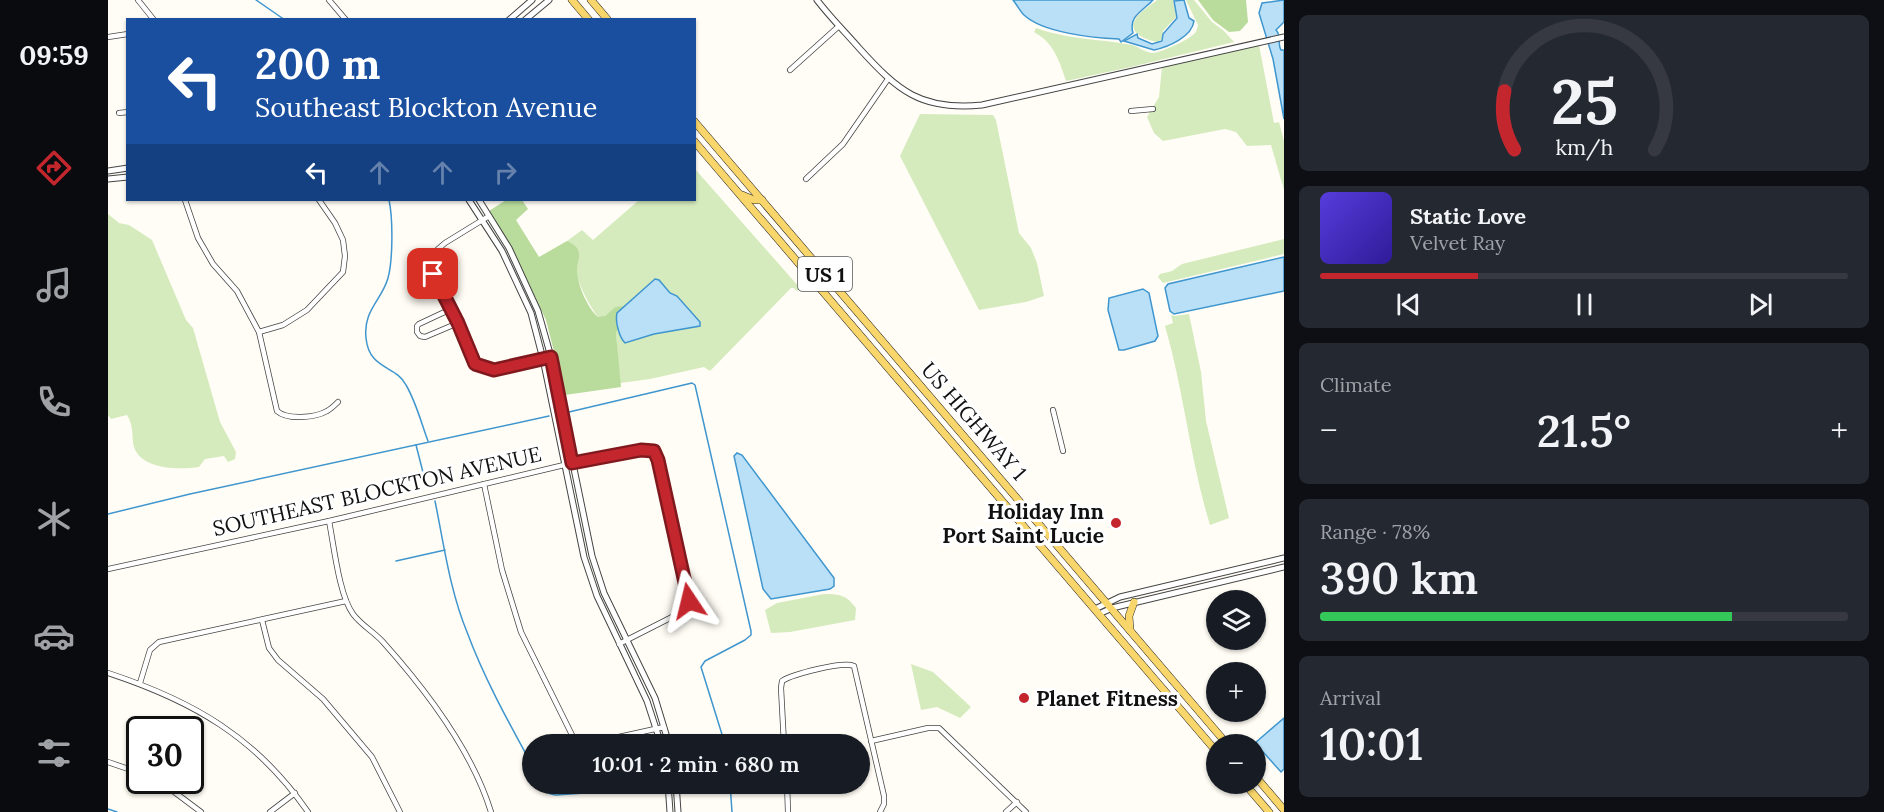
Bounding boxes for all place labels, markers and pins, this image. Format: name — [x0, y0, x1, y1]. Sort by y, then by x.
pin — [407, 248, 458, 299]
place label: Holiday Inn Port Saint Lucie — [942, 498, 1104, 549]
marker: Holiday Inn Port Saint Lucie — [1109, 516, 1123, 530]
place label: Planet Fitness — [1036, 685, 1178, 712]
marker: Planet Fitness — [1017, 691, 1031, 705]

